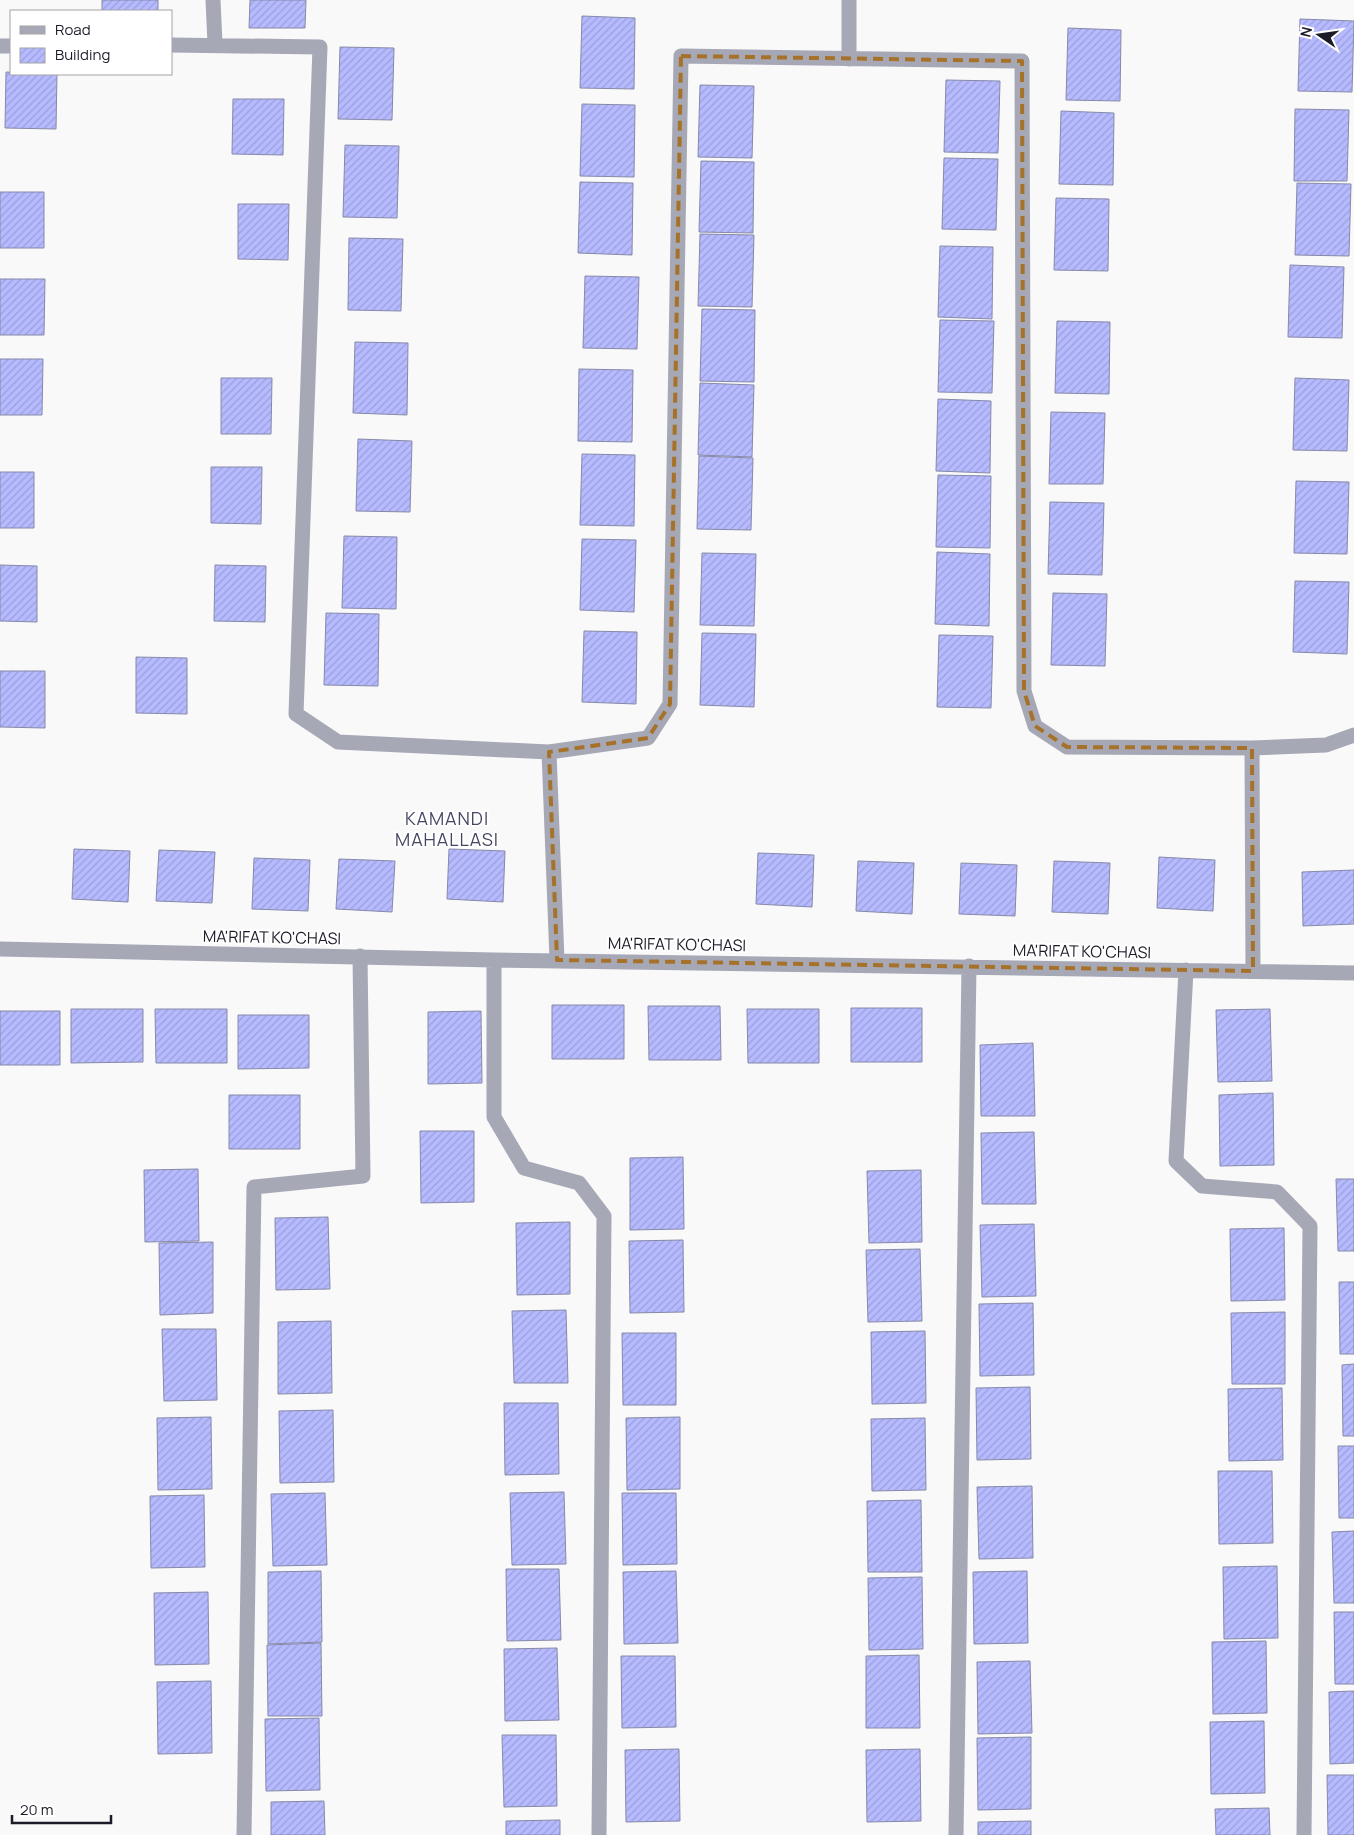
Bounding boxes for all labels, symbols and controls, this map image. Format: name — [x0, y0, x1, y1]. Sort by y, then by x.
legend — [10, 10, 172, 75]
north arrow — [1294, 10, 1344, 60]
text: Road — [55, 19, 91, 40]
text: N — [1295, 25, 1316, 39]
text: Building — [55, 44, 110, 65]
district label: KAMANDI MAHALLASI — [395, 806, 499, 851]
street label: MA'RIFAT KO'CHASI — [203, 925, 341, 949]
street label: MA'RIFAT KO'CHASI — [608, 932, 746, 956]
street label: MA'RIFAT KO'CHASI — [1013, 939, 1151, 963]
scale bar — [12, 1792, 111, 1824]
text: 20 m — [20, 1799, 53, 1820]

